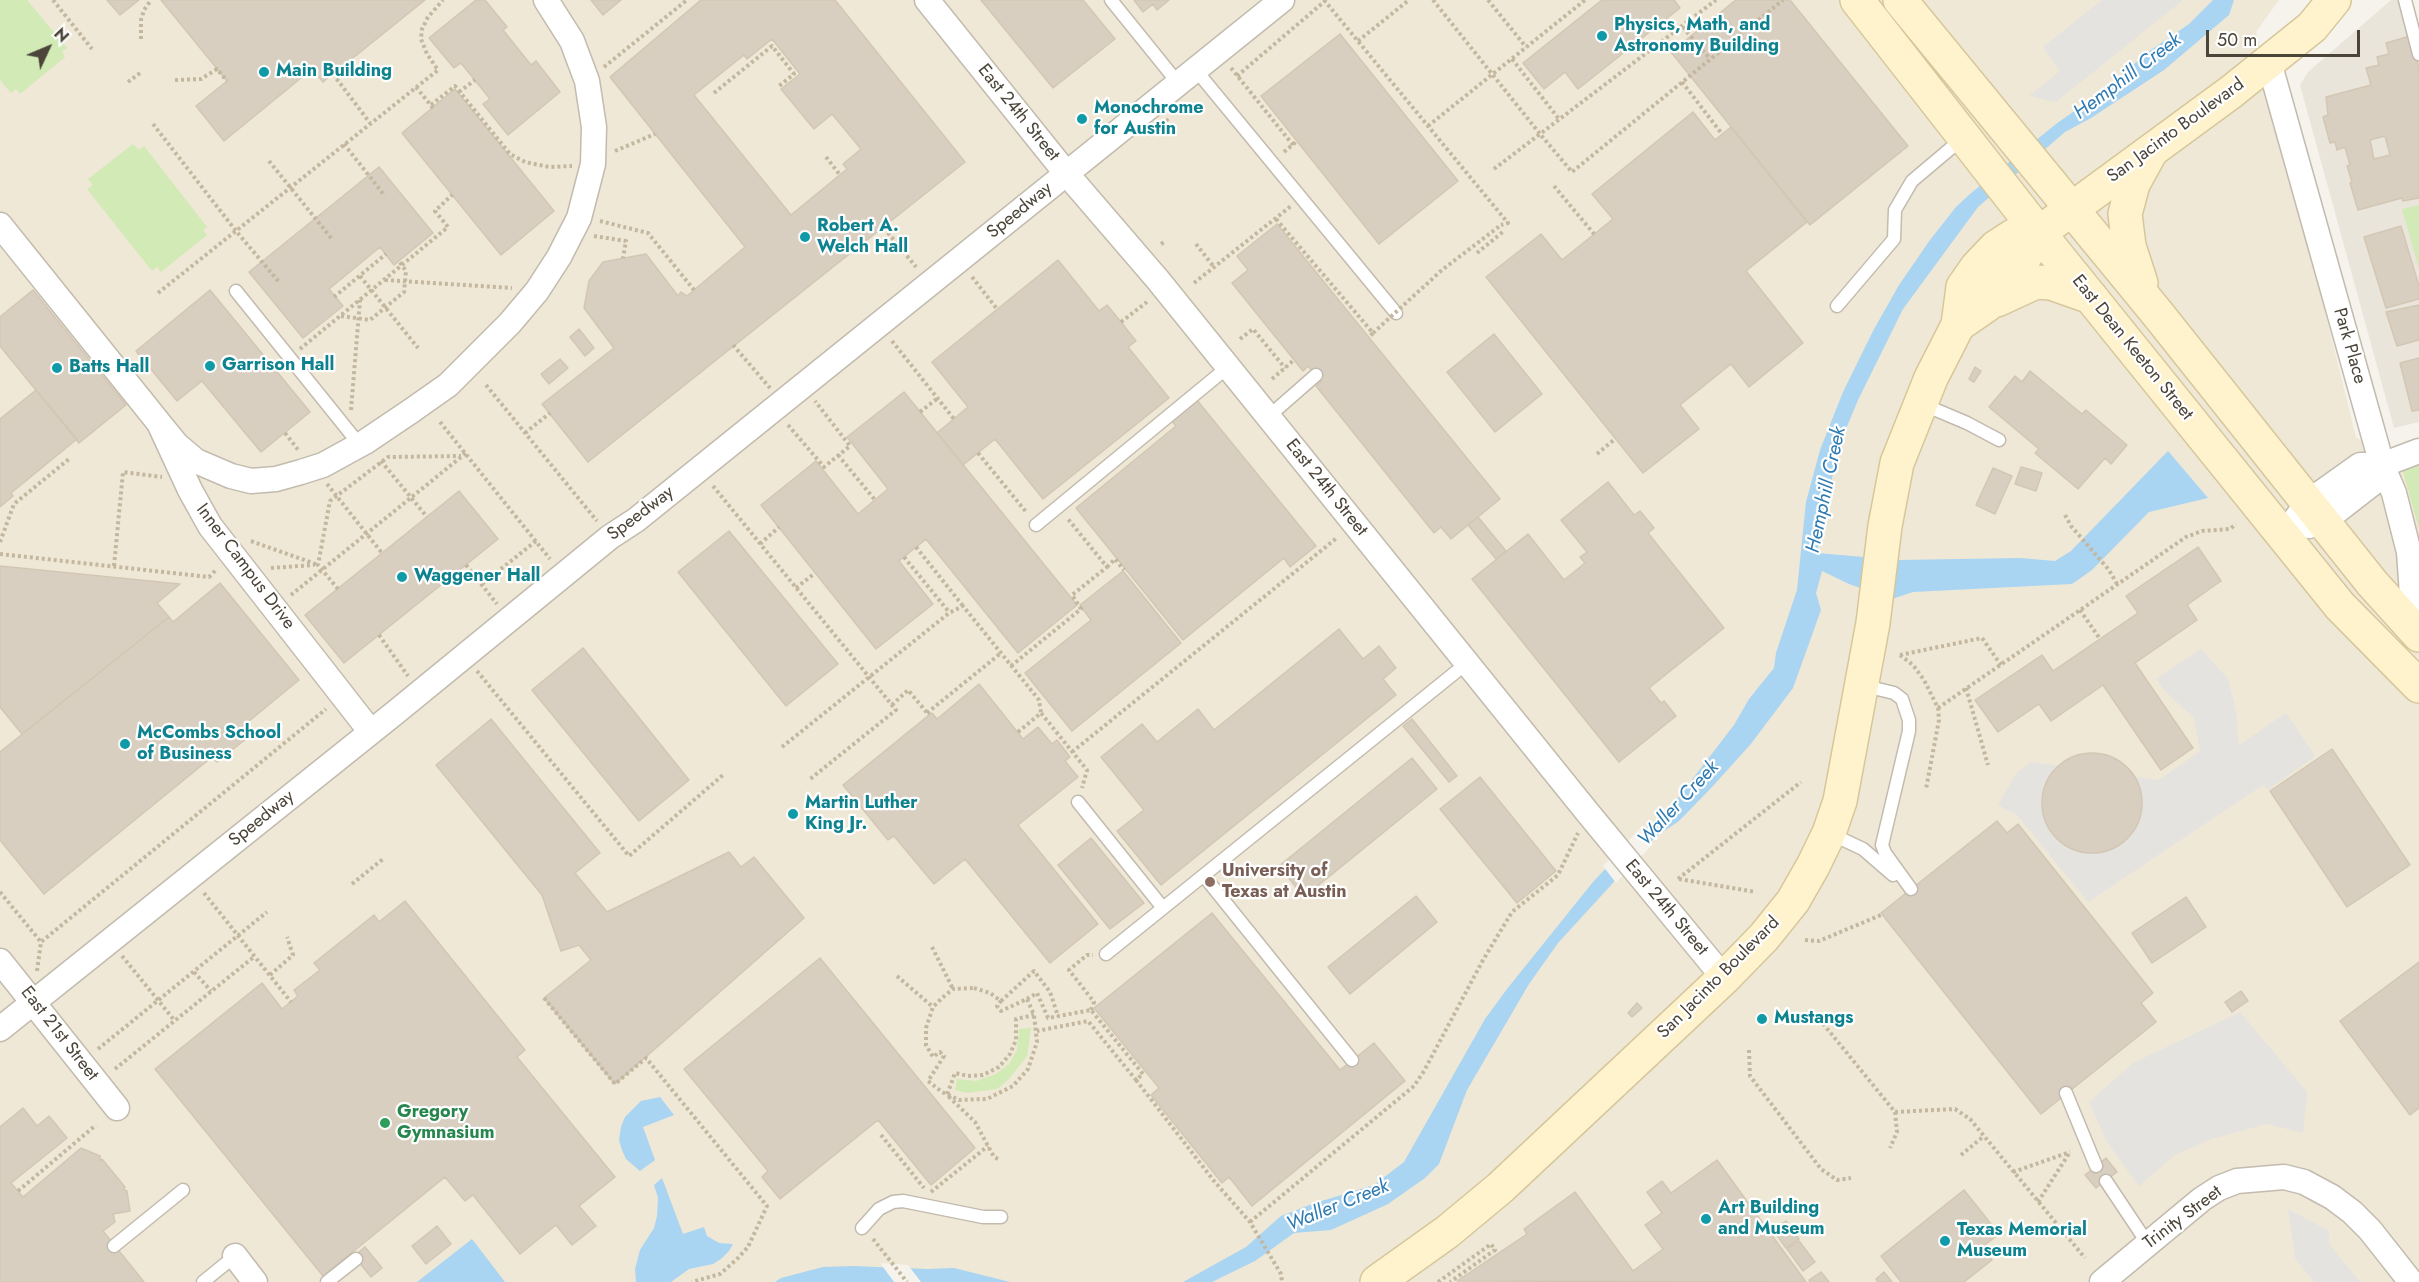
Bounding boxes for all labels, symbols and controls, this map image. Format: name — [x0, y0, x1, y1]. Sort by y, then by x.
place label: Physics, Math, and Astronomy Building — [1614, 15, 1779, 57]
north arrow — [18, 18, 78, 78]
scale bar — [2209, 18, 2364, 56]
text: N — [49, 23, 74, 48]
text: 50 m — [2217, 27, 2257, 53]
marker: Physics, Math, and Astronomy Building — [1595, 29, 1609, 43]
water label: Hemphill Creek — [2069, 29, 2187, 125]
street label: East 24th Street — [972, 60, 1064, 166]
place label: Main Building — [276, 61, 392, 83]
marker: Main Building — [257, 65, 271, 79]
street label: San Jacinto Boulevard — [2103, 74, 2249, 188]
place label: Monochrome for Austin — [1094, 98, 1204, 140]
marker: Monochrome for Austin — [1075, 112, 1089, 126]
street label: Speedway — [983, 178, 1057, 244]
place label: Robert A. Welch Hall — [817, 216, 908, 258]
marker: Robert A. Welch Hall — [798, 230, 812, 244]
street label: East Dean Keeton Street — [2067, 271, 2197, 425]
street label: Park Place — [2328, 306, 2370, 386]
place label: Garrison Hall — [222, 355, 334, 377]
place label: Batts Hall — [69, 357, 149, 379]
marker: Garrison Hall — [203, 359, 217, 373]
marker: Batts Hall — [50, 361, 64, 375]
water label: Hemphill Creek — [1802, 425, 1852, 555]
street label: East 24th Street — [1280, 435, 1372, 541]
street label: Speedway — [603, 482, 679, 546]
street label: Inner Campus Drive — [191, 500, 299, 634]
place label: Waggener Hall — [414, 566, 540, 588]
marker: Waggener Hall — [395, 570, 409, 584]
place label: McCombs School of Business — [137, 723, 281, 766]
marker: McCombs School of Business — [118, 737, 132, 751]
water label: Waller Creek — [1633, 756, 1725, 852]
street label: Speedway — [225, 786, 299, 852]
place label: Martin Luther King Jr. — [805, 793, 918, 836]
marker: Martin Luther King Jr. — [786, 807, 800, 821]
street label: East 24th Street — [1620, 856, 1712, 960]
place label: University of Texas at Austin — [1222, 861, 1347, 904]
marker: University of Texas at Austin — [1203, 875, 1217, 889]
street label: San Jacinto Boulevard — [1653, 912, 1785, 1044]
street label: East 21st Street — [15, 983, 103, 1085]
place label: Mustangs — [1774, 1008, 1854, 1030]
marker: Mustangs — [1755, 1012, 1769, 1026]
place label: Gregory Gymnasium — [397, 1102, 494, 1144]
marker: Gregory Gymnasium — [378, 1116, 392, 1130]
water label: Waller Creek — [1283, 1175, 1393, 1237]
street label: Trinity Street — [2140, 1182, 2226, 1254]
place label: Art Building and Museum — [1718, 1198, 1825, 1240]
marker: Art Building and Museum — [1699, 1212, 1713, 1226]
place label: Texas Memorial Museum — [1957, 1220, 2087, 1262]
marker: Texas Memorial Museum — [1938, 1234, 1952, 1248]

